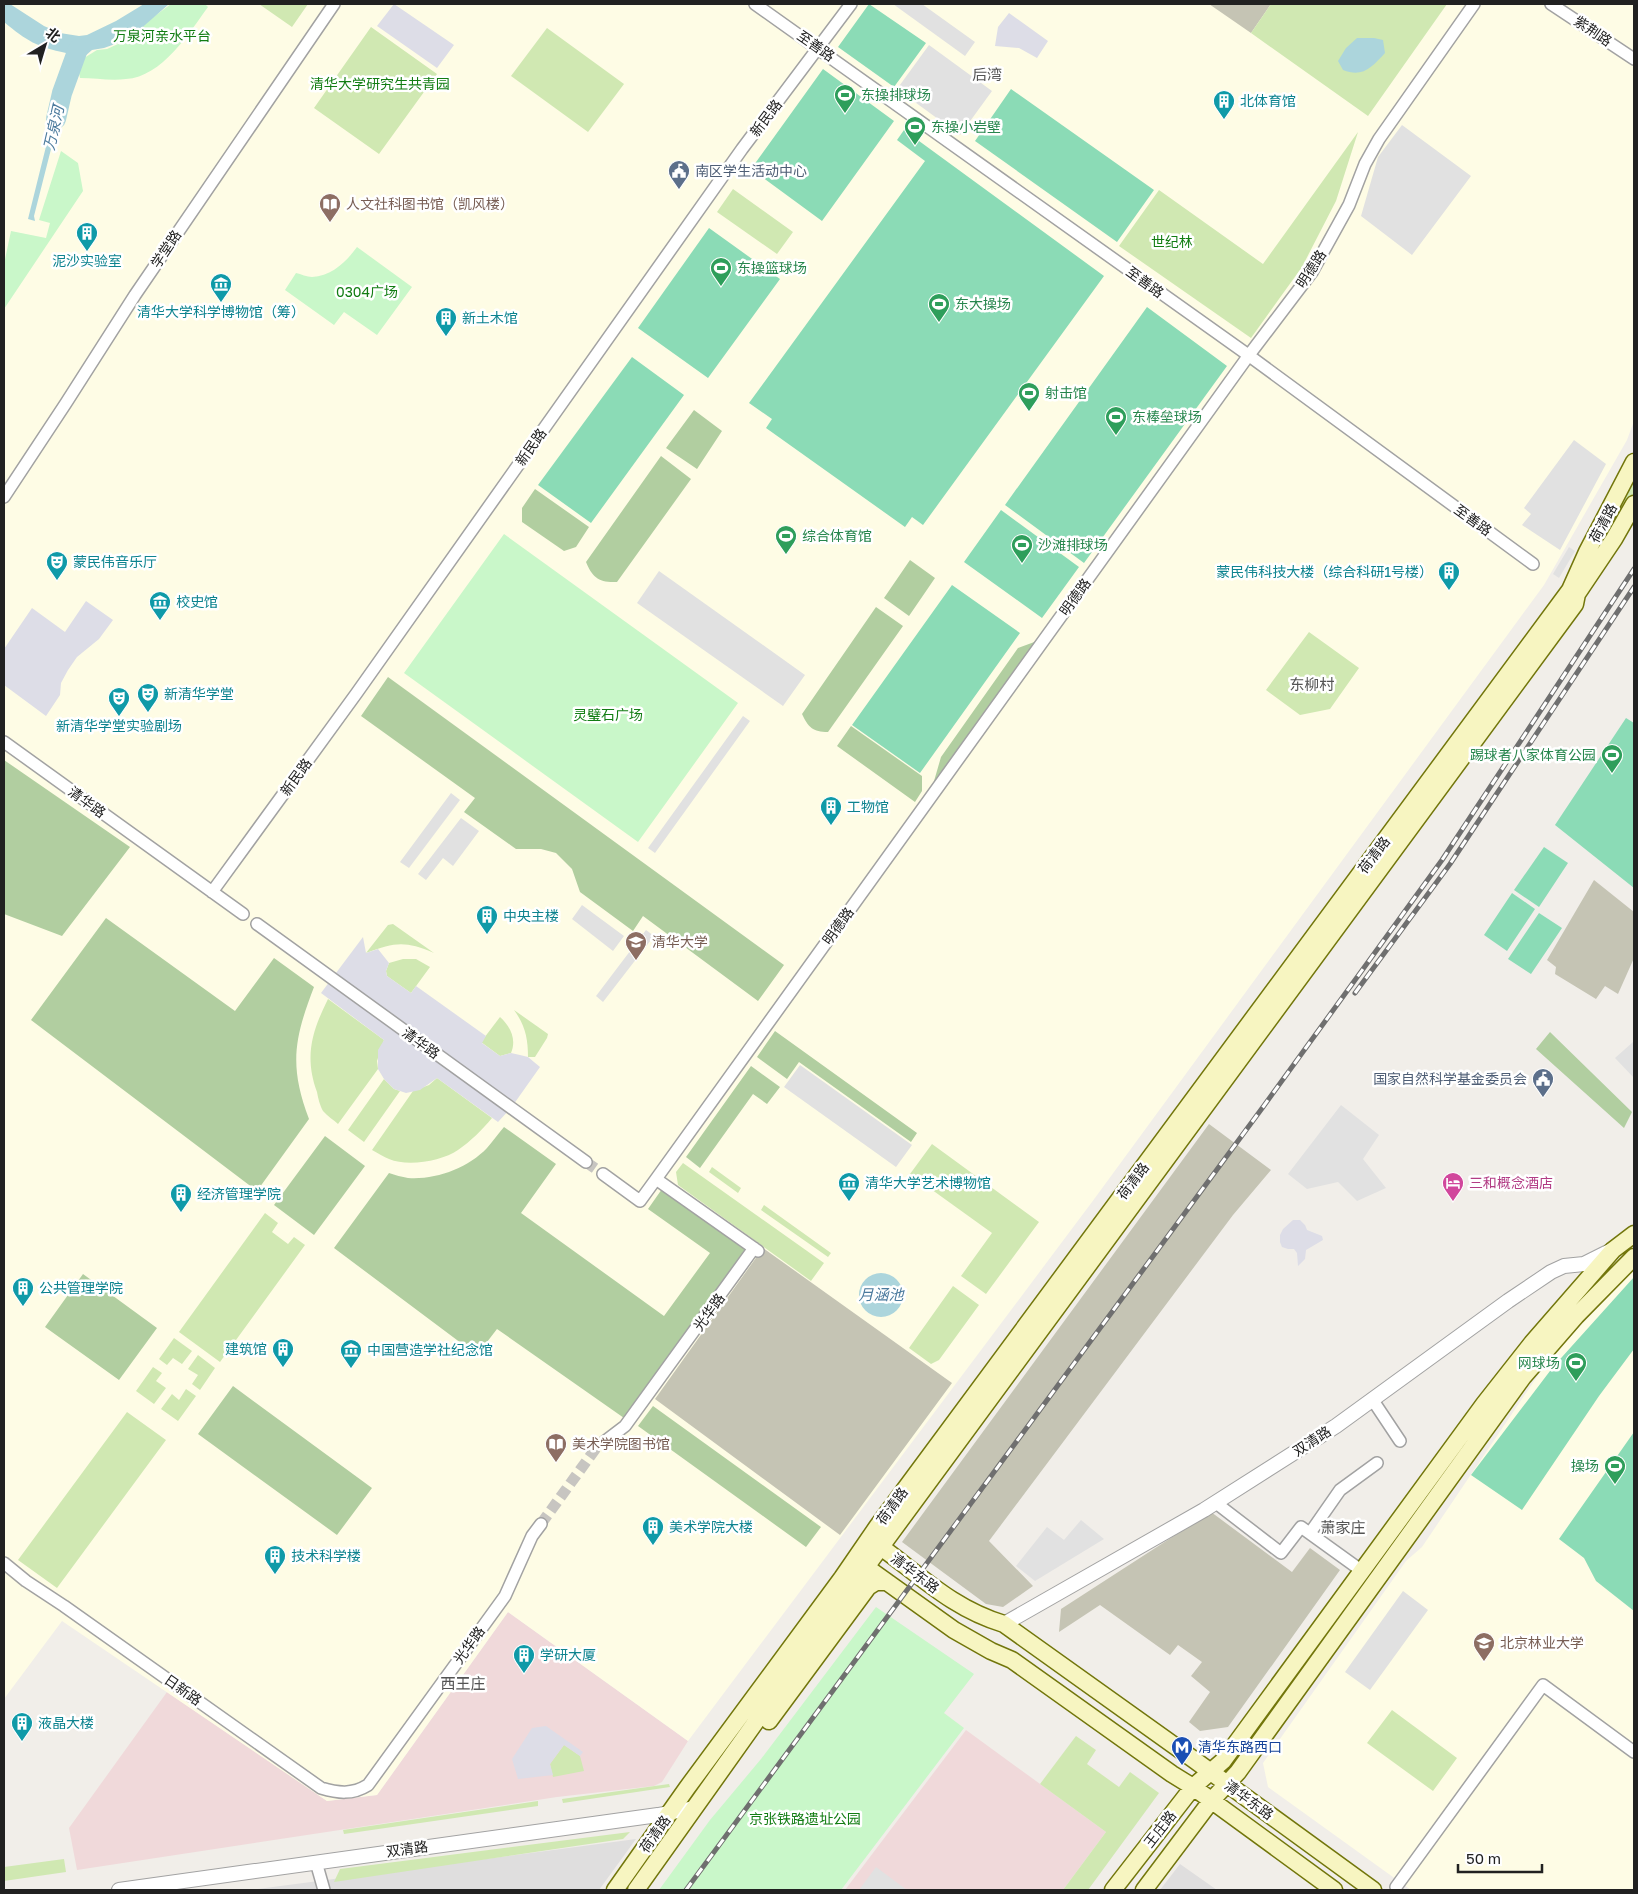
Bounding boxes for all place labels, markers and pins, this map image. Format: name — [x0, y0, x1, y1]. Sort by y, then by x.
sports icon: 东操排球场 — [833, 83, 857, 114]
place label: 东操排球场 — [861, 86, 931, 103]
building icon: 北体育馆 — [1212, 89, 1236, 120]
place label: 北体育馆 — [1240, 92, 1296, 109]
sports icon: 东操小岩壁 — [903, 115, 927, 146]
place label: 东操小岩壁 — [931, 118, 1001, 135]
public building icon: 南区学生活动中心 — [667, 159, 691, 190]
place label: 南区学生活动中心 — [695, 162, 807, 179]
library icon: 人文社科图书馆（凯风楼） — [318, 192, 342, 223]
place label: 人文社科图书馆（凯风楼） — [346, 195, 514, 212]
building icon: 泥沙实验室 — [75, 221, 99, 252]
place label: 泥沙实验室 — [52, 252, 122, 269]
sports icon: 东操篮球场 — [709, 256, 733, 287]
place label: 东操篮球场 — [737, 259, 807, 276]
museum icon: 清华大学科学博物馆（筹） — [209, 272, 233, 303]
sports icon: 东大操场 — [927, 292, 951, 323]
place label: 东大操场 — [955, 295, 1011, 312]
place label: 清华大学科学博物馆（筹） — [137, 303, 305, 320]
building icon: 新土木馆 — [434, 306, 458, 337]
place label: 新土木馆 — [462, 309, 518, 326]
sports icon: 射击馆 — [1017, 381, 1041, 412]
place label: 射击馆 — [1045, 384, 1087, 401]
sports icon: 东棒垒球场 — [1104, 405, 1128, 436]
place label: 东棒垒球场 — [1132, 408, 1202, 425]
sports icon: 综合体育馆 — [774, 524, 798, 555]
place label: 综合体育馆 — [802, 527, 872, 544]
sports icon: 沙滩排球场 — [1010, 533, 1034, 564]
place label: 沙滩排球场 — [1038, 536, 1108, 553]
theatre icon: 蒙民伟音乐厅 — [45, 550, 69, 581]
place label: 蒙民伟音乐厅 — [73, 553, 157, 570]
building icon: 蒙民伟科技大楼（综合科研1号楼） — [1437, 560, 1461, 591]
place label: 蒙民伟科技大楼（综合科研1号楼） — [1216, 563, 1433, 580]
museum icon: 校史馆 — [148, 590, 172, 621]
place label: 校史馆 — [176, 593, 218, 610]
theatre icon: 新清华学堂 — [136, 682, 160, 713]
place label: 新清华学堂 — [164, 685, 234, 702]
theatre icon: 新清华学堂实验剧场 — [107, 686, 131, 717]
place label: 新清华学堂实验剧场 — [56, 717, 182, 734]
sports icon: 踢球者八家体育公园 — [1600, 743, 1624, 774]
place label: 踢球者八家体育公园 — [1470, 746, 1596, 763]
building icon: 工物馆 — [819, 795, 843, 826]
place label: 工物馆 — [847, 798, 889, 815]
building icon: 中央主楼 — [475, 904, 499, 935]
place label: 中央主楼 — [503, 907, 559, 924]
school or university icon: 清华大学 — [624, 930, 648, 961]
place label: 清华大学 — [652, 933, 708, 950]
public building icon: 国家自然科学基金委员会 — [1531, 1067, 1555, 1098]
place label: 国家自然科学基金委员会 — [1373, 1070, 1527, 1087]
museum icon: 清华大学艺术博物馆 — [837, 1171, 861, 1202]
hotel icon: 三和概念酒店 — [1441, 1171, 1465, 1202]
place label: 清华大学艺术博物馆 — [865, 1174, 991, 1191]
place label: 三和概念酒店 — [1469, 1174, 1553, 1191]
building icon: 经济管理学院 — [169, 1182, 193, 1213]
place label: 经济管理学院 — [197, 1185, 281, 1202]
building icon: 公共管理学院 — [11, 1276, 35, 1307]
place label: 公共管理学院 — [39, 1279, 123, 1296]
building icon: 建筑馆 — [271, 1337, 295, 1368]
museum icon: 中国营造学社纪念馆 — [339, 1338, 363, 1369]
place label: 建筑馆 — [225, 1340, 267, 1357]
place label: 中国营造学社纪念馆 — [367, 1341, 493, 1358]
sports icon: 网球场 — [1564, 1351, 1588, 1382]
place label: 网球场 — [1518, 1354, 1560, 1371]
library icon: 美术学院图书馆 — [544, 1432, 568, 1463]
place label: 美术学院图书馆 — [572, 1435, 670, 1452]
sports icon: 操场 — [1603, 1454, 1627, 1485]
place label: 操场 — [1571, 1457, 1599, 1474]
building icon: 美术学院大楼 — [641, 1515, 665, 1546]
place label: 美术学院大楼 — [669, 1518, 753, 1535]
building icon: 技术科学楼 — [263, 1544, 287, 1575]
place label: 技术科学楼 — [291, 1547, 361, 1564]
school or university icon: 北京林业大学 — [1472, 1631, 1496, 1662]
place label: 北京林业大学 — [1500, 1634, 1584, 1651]
building icon: 学研大厦 — [512, 1643, 536, 1674]
place label: 学研大厦 — [540, 1646, 596, 1663]
building icon: 液晶大楼 — [10, 1711, 34, 1742]
place label: 液晶大楼 — [38, 1714, 94, 1731]
metro station icon: 清华东路西口 — [1170, 1735, 1194, 1766]
place label: 清华东路西口 — [1198, 1738, 1282, 1755]

